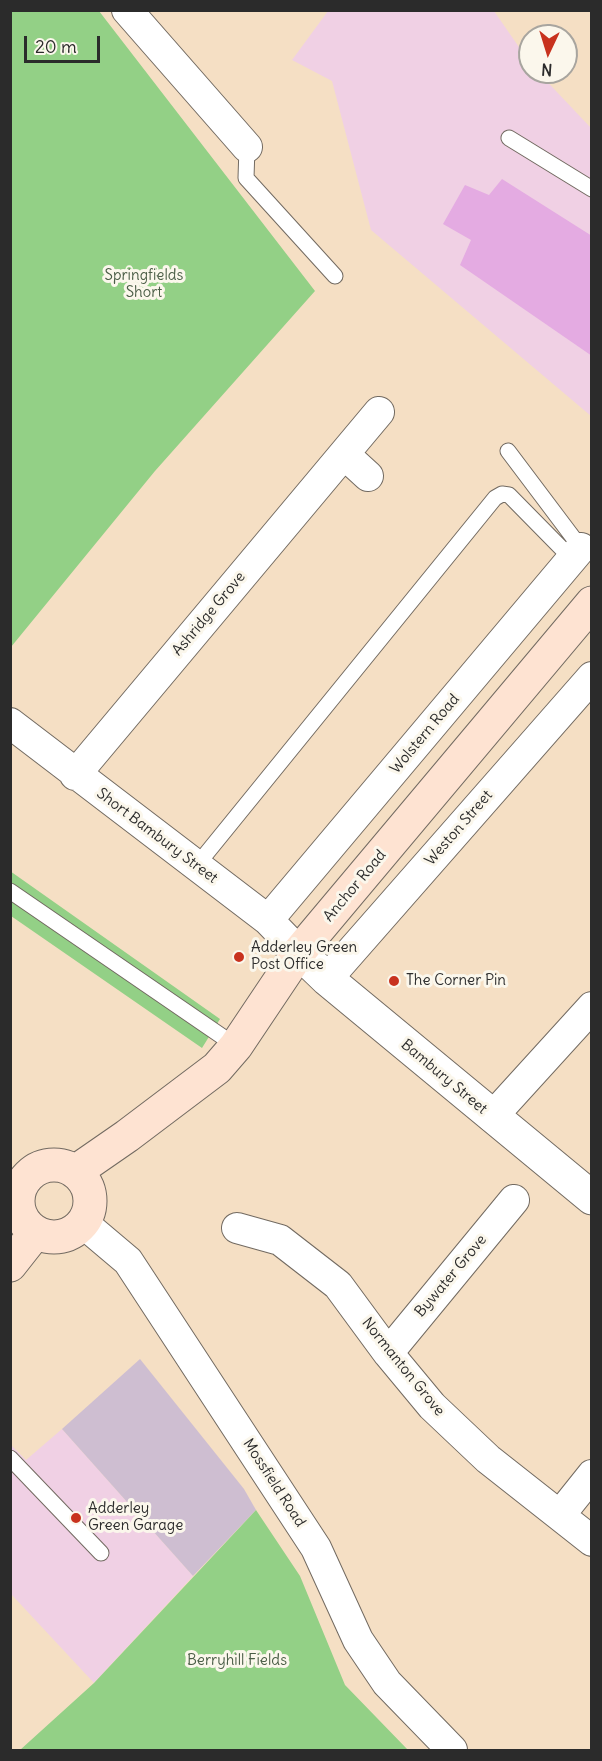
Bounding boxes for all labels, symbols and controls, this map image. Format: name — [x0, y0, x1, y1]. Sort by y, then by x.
scale bar — [27, 24, 104, 62]
north arrow — [518, 24, 578, 84]
text: 20 m — [35, 35, 77, 58]
text: N — [541, 60, 553, 80]
park label: Springfields Short — [105, 267, 183, 302]
street label: Ashridge Grove — [169, 568, 249, 660]
street label: Wolstern Road — [387, 691, 463, 777]
street label: Short Bambury Street — [93, 785, 221, 887]
street label: Weston Street — [421, 787, 497, 869]
street label: Anchor Road — [320, 847, 390, 925]
place label: Adderley Green Post Office — [251, 939, 357, 974]
marker: Adderley Green Post Office — [232, 950, 246, 964]
place label: The Corner Pin — [406, 972, 506, 990]
marker: The Corner Pin — [387, 974, 401, 988]
street label: Bambury Street — [397, 1036, 491, 1118]
street label: Bywater Grove — [411, 1231, 491, 1321]
street label: Normanton Grove — [358, 1314, 448, 1420]
street label: Mossfield Road — [239, 1436, 309, 1530]
place label: Adderley Green Garage — [88, 1500, 183, 1535]
marker: Adderley Green Garage — [69, 1511, 83, 1525]
park label: Berryhill Fields — [187, 1652, 287, 1670]

